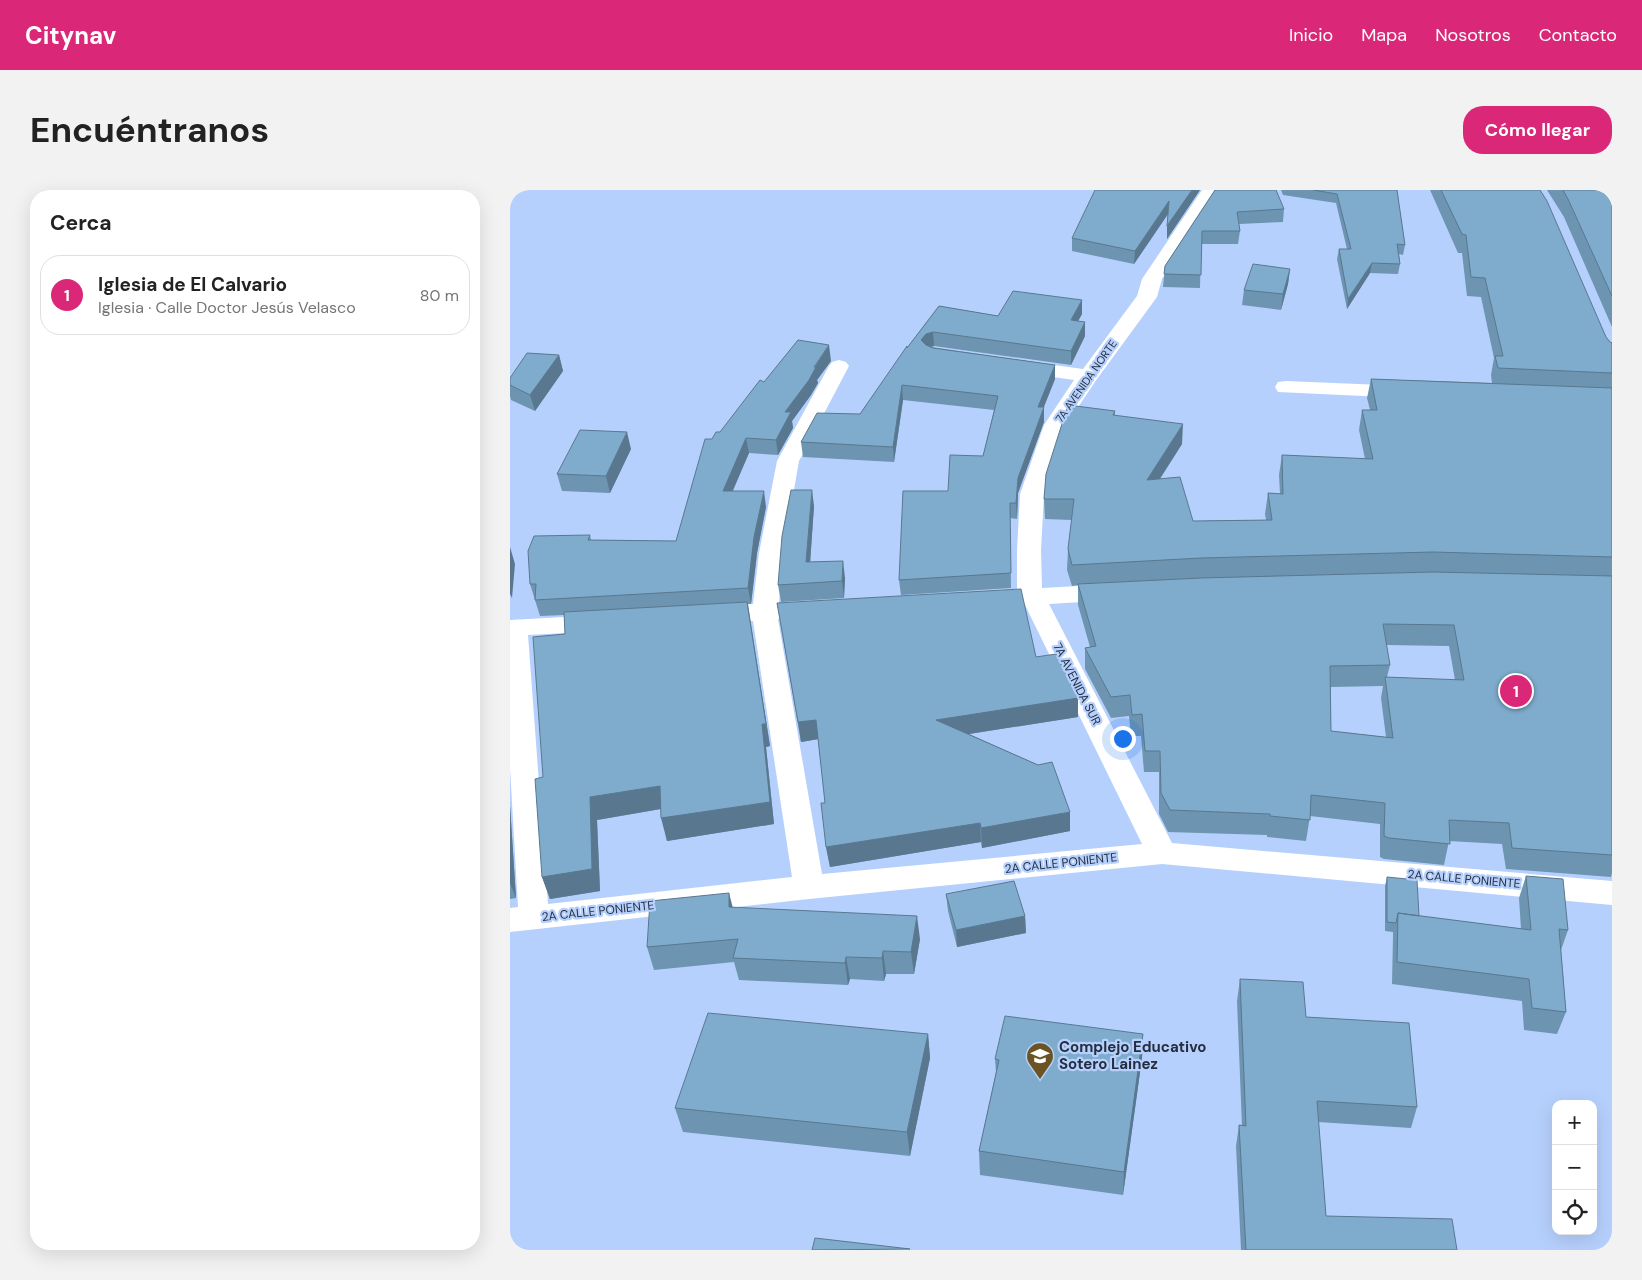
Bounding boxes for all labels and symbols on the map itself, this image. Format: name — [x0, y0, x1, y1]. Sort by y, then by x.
street label: 7A AVENIDA NORTE — [1052, 337, 1120, 425]
street label: 7A AVENIDA SUR — [1049, 640, 1105, 728]
pin: 1 — [1500, 672, 1532, 710]
your location — [1110, 726, 1136, 752]
street label: 2A CALLE PONIENTE — [1004, 849, 1118, 877]
street label: 2A CALLE PONIENTE — [1407, 866, 1521, 892]
street label: 2A CALLE PONIENTE — [541, 897, 655, 925]
place label: Complejo Educativo Sotero Lainez — [1059, 1037, 1206, 1074]
school or university icon: Complejo Educativo Sotero Lainez — [1025, 1041, 1055, 1080]

